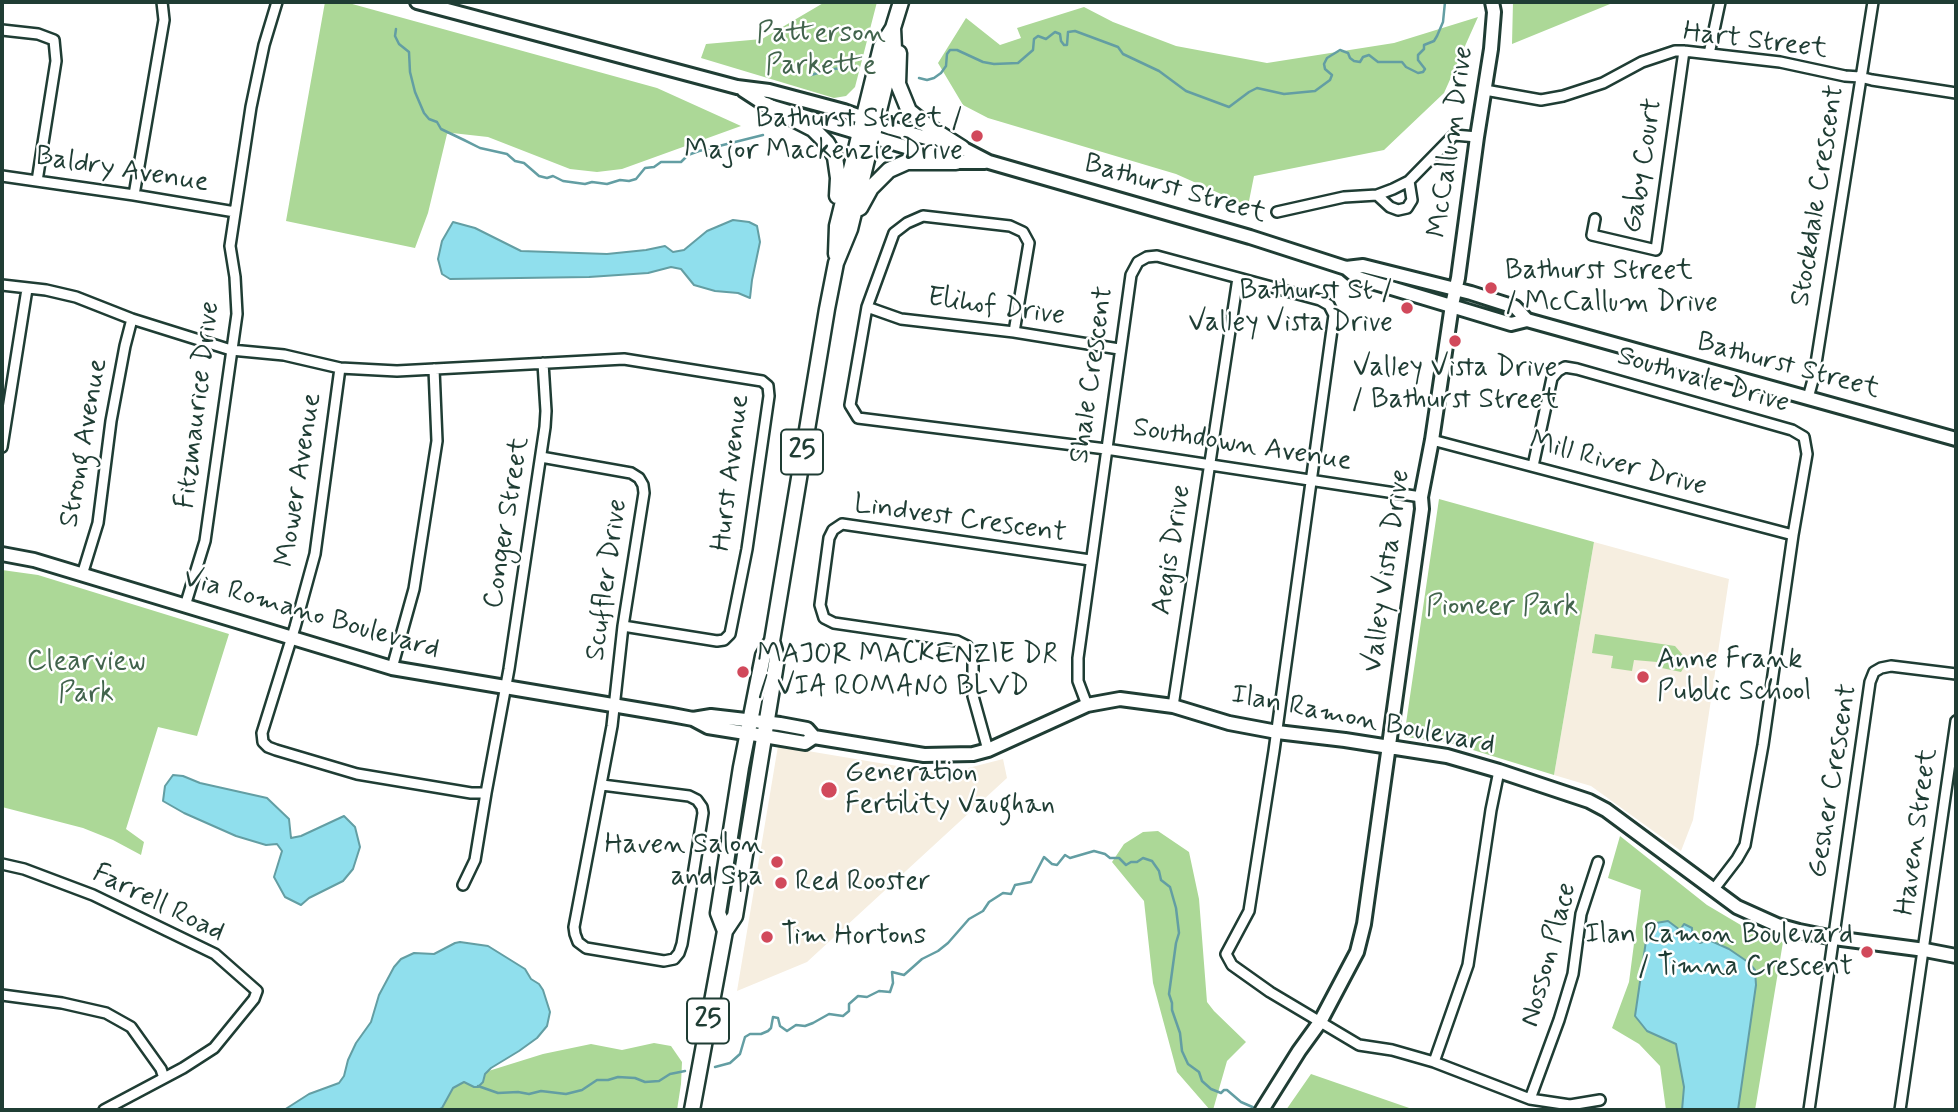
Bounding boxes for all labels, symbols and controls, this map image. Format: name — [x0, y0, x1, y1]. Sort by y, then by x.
street label: Hart Street — [1681, 16, 1829, 68]
park label: Patterson Parkette — [756, 18, 886, 84]
street label: McCallum Drive — [1422, 44, 1482, 240]
street label: Stockdale Crescent — [1785, 83, 1853, 309]
street label: Gaby Court — [1617, 96, 1671, 236]
place label: Bathurst Street / Major Mackenzie Drive — [684, 103, 963, 169]
marker: Bathurst Street / Major Mackenzie Drive — [969, 128, 985, 144]
street label: Baldry Avenue — [33, 141, 211, 201]
street label: Bathurst Street — [1080, 148, 1270, 232]
place label: Bathurst Street / McCallum Drive — [1505, 255, 1718, 321]
place label: Bathurst St / Valley Vista Drive — [1188, 275, 1393, 341]
marker: Bathurst Street / McCallum Drive — [1483, 280, 1499, 296]
street label: Elihof Drive — [925, 282, 1067, 334]
street label: Shale Crescent — [1064, 284, 1122, 466]
street label: Fitzmaurice Drive — [170, 299, 228, 511]
marker: Bathurst St / Valley Vista Drive — [1399, 300, 1415, 316]
street label: Bathurst Street — [1693, 326, 1883, 408]
marker: Valley Vista Drive / Bathurst Street — [1447, 333, 1463, 349]
street label: Southvale Drive — [1613, 340, 1793, 422]
place label: Valley Vista Drive / Bathurst Street — [1351, 352, 1559, 418]
street label: Strong Avenue — [54, 356, 116, 530]
street label: Mower Avenue — [270, 391, 330, 569]
street label: Hurst Avenue — [706, 393, 758, 553]
street label: Southdown Avenue — [1130, 412, 1354, 480]
street label: Mill River Drive — [1526, 425, 1710, 505]
road number: 25 — [781, 430, 823, 474]
street label: Conger Street — [478, 435, 538, 611]
street label: Valley Vista Drive — [1357, 467, 1419, 675]
street label: Aegis Drive — [1146, 483, 1200, 617]
street label: Lindvest Crescent — [852, 488, 1068, 552]
street label: Scuffler Drive — [580, 497, 636, 663]
street label: Via Romano Boulevard — [179, 562, 443, 668]
park label: Pioneer Park — [1426, 591, 1578, 625]
place label: MAJOR MACKENZIE DR / VIA ROMANO BLVD — [757, 639, 1058, 705]
place label: Anne Frank Public School — [1657, 644, 1811, 710]
park label: Clearview Park — [27, 646, 145, 712]
marker: MAJOR MACKENZIE DR / VIA ROMANO BLVD — [735, 664, 751, 680]
marker: Anne Frank Public School — [1635, 669, 1651, 685]
street label: Ilan Ramon Boulevard — [1228, 679, 1498, 763]
street label: Gesher Crescent — [1802, 682, 1866, 880]
street label: Haven Street — [1890, 746, 1946, 918]
place label: Generation Fertility Vaughan — [845, 757, 1055, 823]
marker: Generation Fertility Vaughan — [819, 780, 839, 800]
place label: Haven Salon and Spa — [604, 829, 763, 895]
marker: Haven Salon and Spa — [769, 854, 785, 870]
street label: Farrell Road — [86, 858, 230, 950]
place label: Red Rooster — [795, 866, 931, 900]
marker: Red Rooster — [773, 875, 789, 891]
street label: Nosson Place — [1515, 879, 1585, 1031]
place label: Ilan Ramon Boulevard / Timna Crescent — [1585, 919, 1853, 985]
place label: Tim Hortons — [781, 920, 926, 954]
marker: Tim Hortons — [759, 929, 775, 945]
marker: Ilan Ramon Boulevard / Timna Crescent — [1859, 944, 1875, 960]
road number: 25 — [687, 998, 729, 1044]

